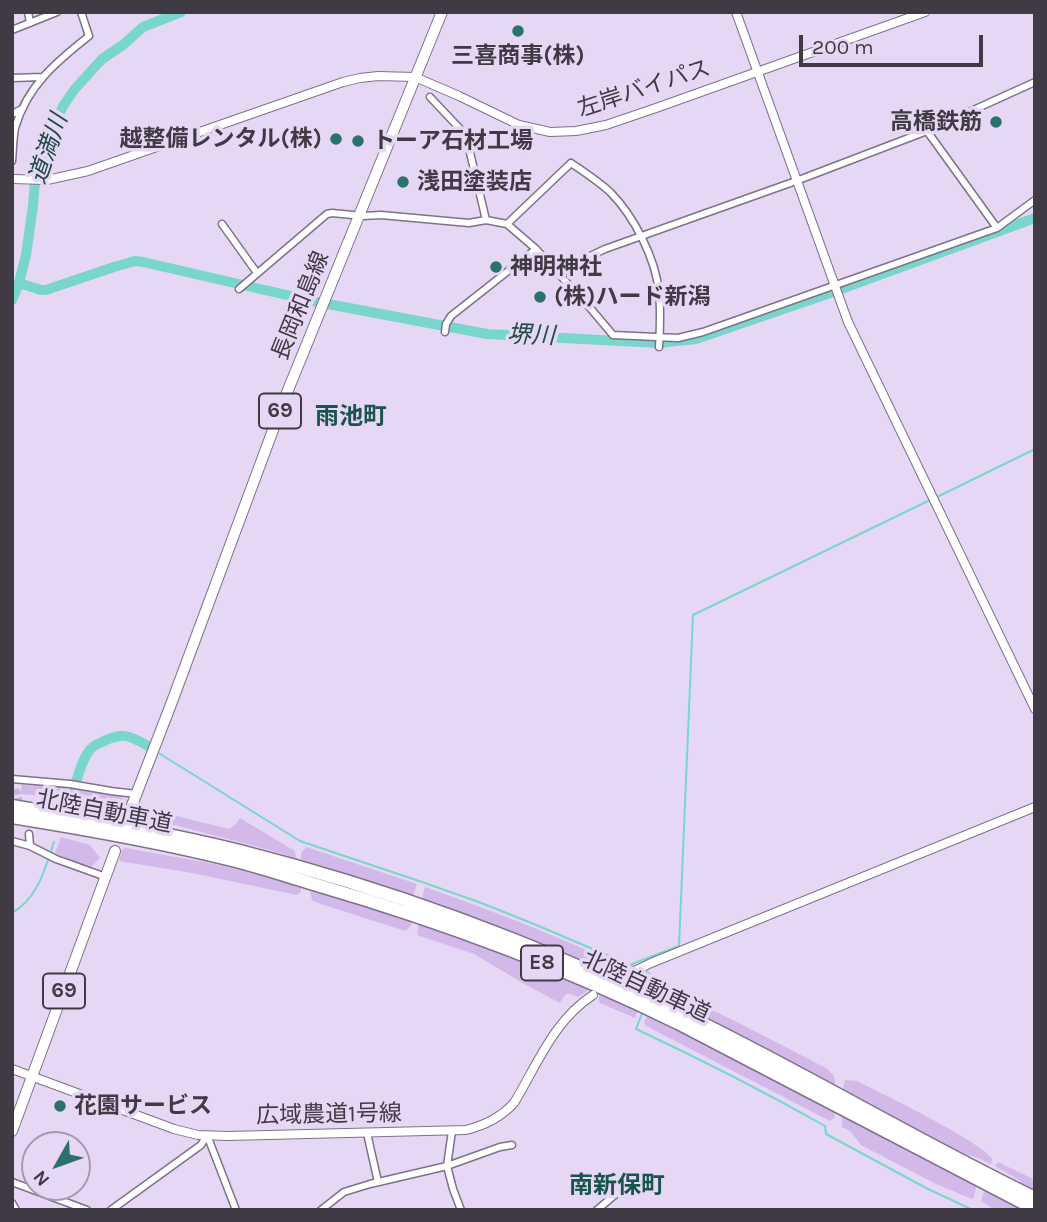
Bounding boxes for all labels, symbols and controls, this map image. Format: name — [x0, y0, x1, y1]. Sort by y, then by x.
scale bar — [802, 21, 986, 65]
marker: 三喜商事(株) — [510, 23, 526, 39]
text: 200 m — [812, 35, 874, 59]
place label: 三喜商事(株) — [451, 42, 585, 70]
street label: 左岸バイパス — [574, 55, 714, 123]
place label: 高橋鉄筋 — [890, 108, 982, 136]
water label: 道満川 — [24, 110, 74, 188]
marker: 高橋鉄筋 — [988, 114, 1004, 130]
place label: 越整備レンタル(株) — [120, 125, 322, 153]
place label: トーア石材工場 — [372, 127, 533, 155]
marker: 越整備レンタル(株) — [328, 131, 344, 147]
marker: トーア石材工場 — [350, 133, 366, 149]
place label: 浅田塗装店 — [417, 168, 532, 196]
marker: 浅田塗装店 — [395, 174, 411, 190]
street label: 長岡和島線 — [267, 248, 335, 364]
place label: 神明神社 — [510, 253, 602, 281]
marker: 神明神社 — [488, 259, 504, 275]
place label: (株)ハード新潟 — [554, 283, 710, 311]
marker: (株)ハード新潟 — [532, 289, 548, 305]
water label: 堺川 — [507, 321, 555, 351]
road number: 69 — [259, 394, 301, 428]
district label: 雨池町 — [315, 403, 387, 431]
street label: 北陸自動車道 — [34, 785, 174, 839]
street label: 北陸自動車道 — [578, 945, 714, 1029]
road number: E8 — [521, 946, 563, 981]
road number: 69 — [43, 974, 85, 1009]
place label: 花園サービス — [74, 1092, 212, 1120]
marker: 花園サービス — [52, 1098, 68, 1114]
street label: 広域農道1号線 — [256, 1100, 402, 1130]
north arrow — [21, 1131, 91, 1201]
text: N — [29, 1166, 54, 1191]
district label: 南新保町 — [569, 1172, 665, 1200]

